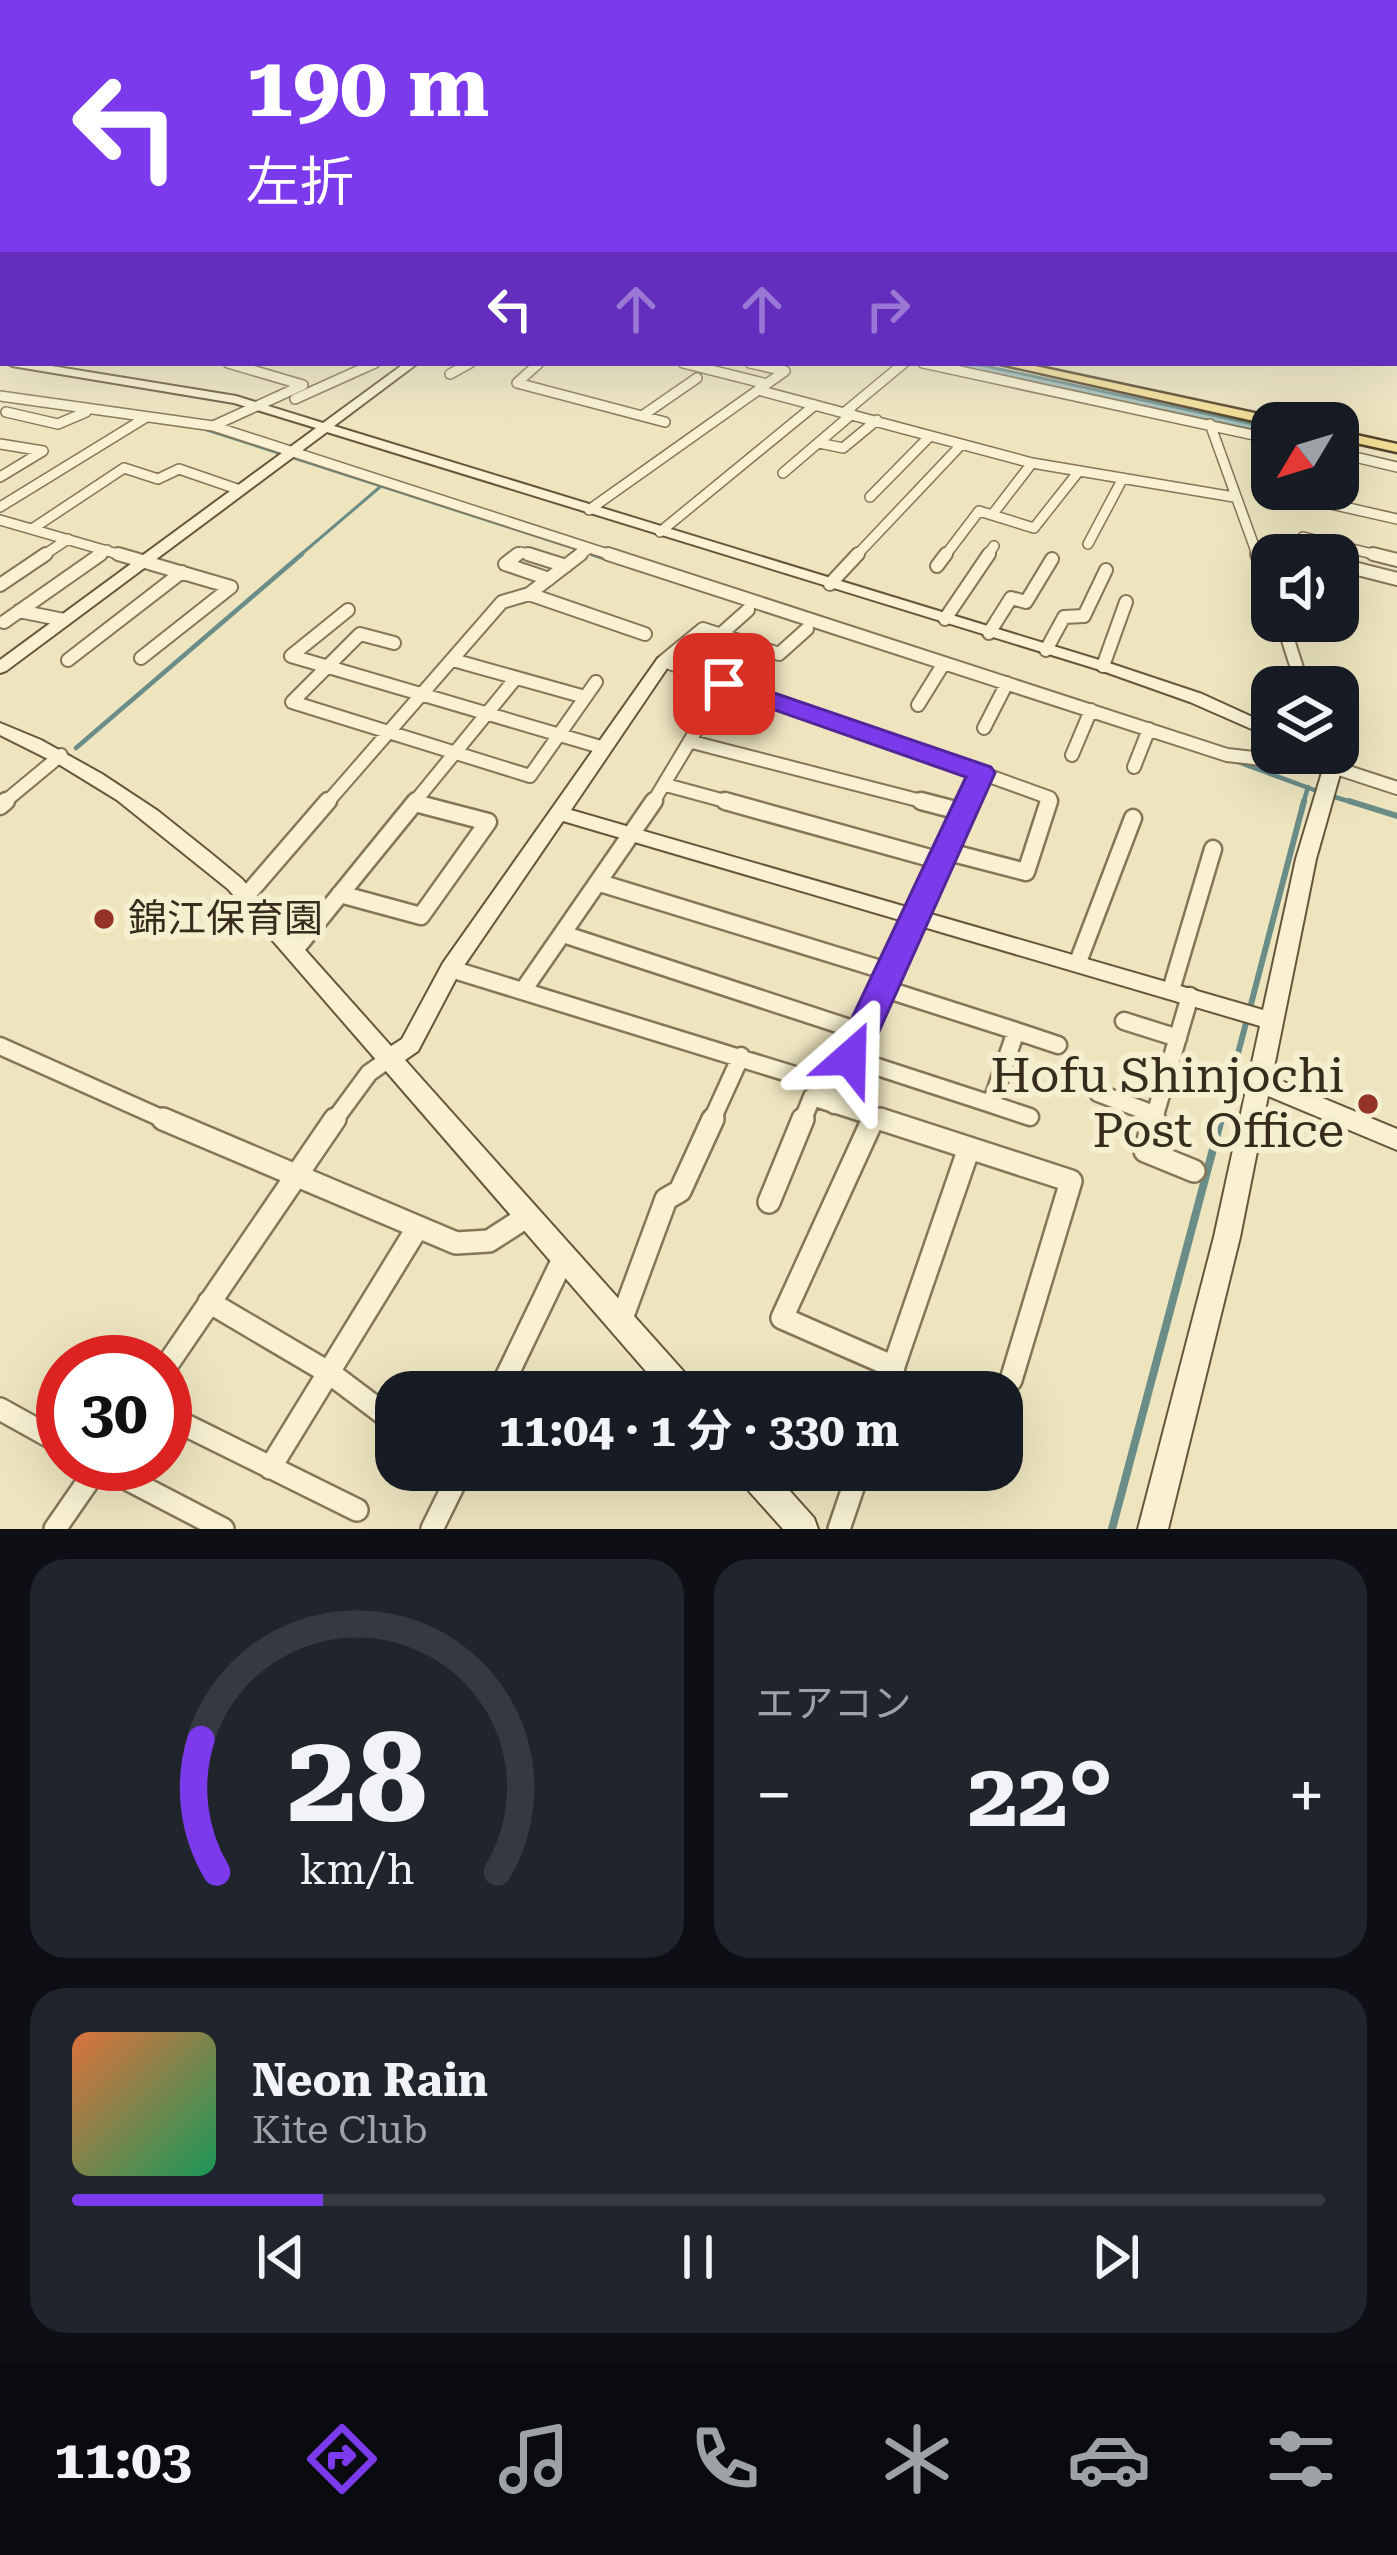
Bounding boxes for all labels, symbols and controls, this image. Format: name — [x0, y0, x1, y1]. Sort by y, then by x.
text: 190 m — [246, 38, 489, 136]
icon: left — [48, 48, 204, 204]
text: 左折 — [246, 151, 354, 214]
icon: left — [477, 276, 543, 342]
icon: ahead — [603, 276, 669, 342]
icon: ahead — [729, 276, 795, 342]
icon: right — [855, 276, 921, 342]
north arrow — [1251, 402, 1359, 510]
map controls — [1251, 402, 1359, 774]
button: sound — [1251, 534, 1359, 642]
pin — [673, 633, 775, 735]
icon: arrive — [691, 651, 757, 717]
button: layers — [1251, 666, 1359, 774]
place label: 錦江保育園 — [128, 896, 323, 942]
marker: 錦江保育園 — [91, 906, 117, 932]
position arrow — [787, 995, 913, 1121]
place label: Hofu Shinjochi Post Office — [991, 1048, 1344, 1159]
marker: Hofu Shinjochi Post Office — [1355, 1091, 1381, 1117]
speed limit sign: 30 — [36, 1335, 192, 1491]
text: 11:04 · 1 分 · 330 m — [499, 1404, 899, 1457]
text: エアコン — [756, 1681, 912, 1727]
text: 28 — [287, 1705, 427, 1851]
text: 22° — [967, 1743, 1113, 1848]
text: − — [756, 1757, 792, 1834]
text: + — [1288, 1757, 1325, 1834]
text: km/h — [299, 1843, 414, 1893]
text: Neon Rain — [252, 2054, 488, 2107]
text: Kite Club — [252, 2107, 428, 2153]
icon: previous — [248, 2224, 314, 2290]
icon: pause — [665, 2224, 731, 2290]
icon: next — [1083, 2224, 1149, 2290]
icon: directions — [300, 2417, 384, 2501]
icon: music — [492, 2417, 576, 2501]
icon: phone — [683, 2417, 767, 2501]
icon: climate — [875, 2417, 959, 2501]
icon: car — [1067, 2417, 1151, 2501]
icon: filters — [1259, 2417, 1343, 2501]
text: 11:03 — [54, 2428, 192, 2491]

